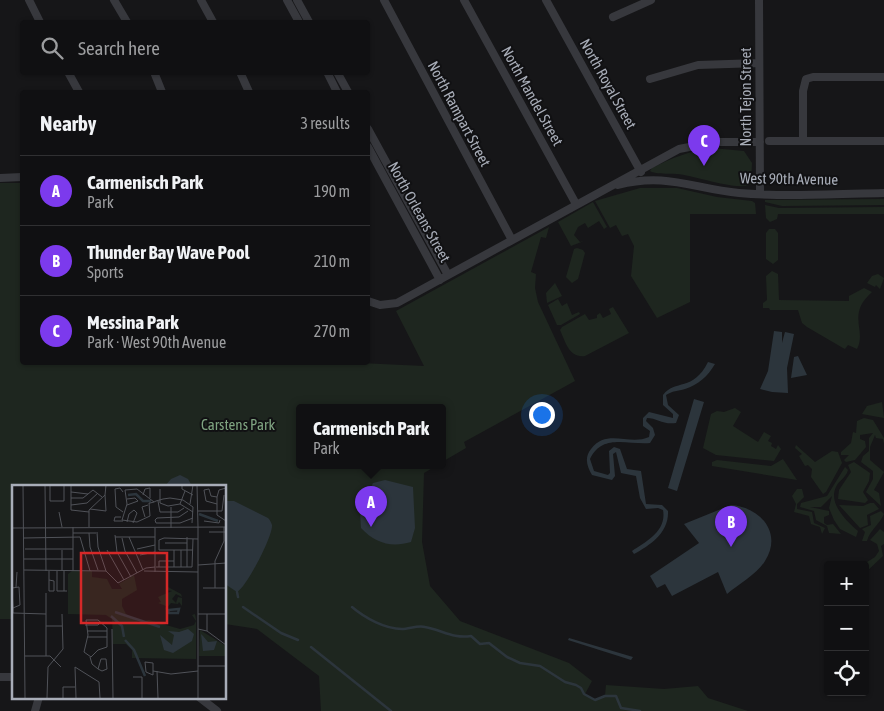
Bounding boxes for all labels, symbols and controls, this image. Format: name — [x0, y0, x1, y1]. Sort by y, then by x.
search box — [20, 20, 370, 75]
icon: search — [38, 34, 66, 62]
street label: North Royal Street — [577, 36, 640, 132]
text: Search here — [78, 37, 160, 59]
street label: North Mandel Street — [498, 43, 567, 148]
street label: North Tejon Street — [737, 47, 754, 147]
street label: North Rampart Street — [425, 58, 494, 169]
text: Nearby — [40, 111, 96, 135]
text: 3 results — [300, 114, 350, 132]
pin: C — [688, 125, 720, 166]
street label: North Orleans Street — [385, 159, 454, 265]
street label: West 90th Avenue — [740, 169, 838, 188]
text: Carmenisch Park — [87, 171, 203, 193]
text: A — [52, 182, 60, 200]
text: 190 m — [314, 182, 350, 200]
text: Park — [87, 193, 114, 211]
text: Thunder Bay Wave Pool — [87, 241, 250, 263]
text: B — [52, 252, 60, 270]
text: 210 m — [314, 252, 350, 270]
text: Sports — [87, 263, 124, 281]
text: Messina Park — [87, 311, 179, 333]
text: C — [52, 322, 60, 340]
text: 270 m — [314, 322, 350, 340]
text: Park · West 90th Avenue — [87, 333, 226, 351]
your location — [529, 402, 555, 428]
popup — [296, 404, 446, 469]
park label: Carstens Park — [201, 416, 275, 433]
text: Carmenisch Park — [313, 417, 429, 439]
text: Park — [313, 439, 340, 457]
inset map — [12, 485, 226, 698]
pin: A — [355, 486, 387, 527]
pin: B — [715, 506, 747, 547]
map controls — [824, 561, 869, 696]
button: + — [824, 561, 869, 606]
button: − — [824, 606, 869, 651]
button: locate — [824, 651, 869, 696]

